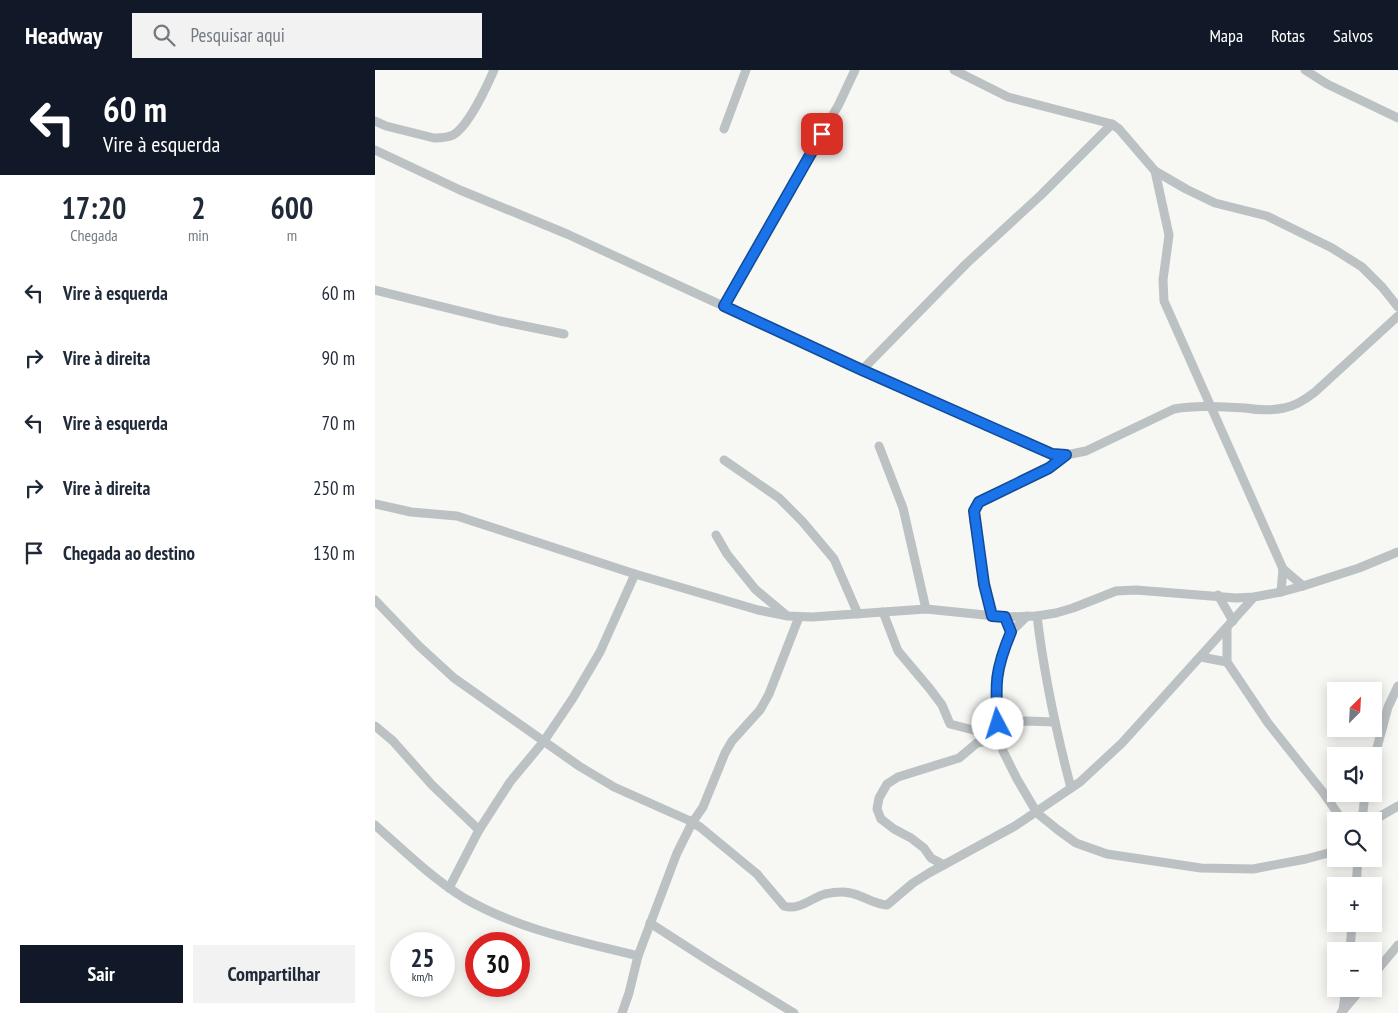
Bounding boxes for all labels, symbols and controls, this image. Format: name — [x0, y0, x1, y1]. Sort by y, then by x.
search box — [132, 13, 482, 58]
text: Headway — [25, 20, 102, 51]
icon: search — [150, 21, 178, 49]
text: Pesquisar aqui — [190, 23, 285, 47]
text: Mapa — [1209, 24, 1243, 47]
text: Rotas — [1271, 24, 1305, 47]
text: Salvos — [1333, 24, 1373, 47]
text: 60 m — [103, 86, 167, 132]
icon: left — [20, 90, 85, 155]
pin — [801, 113, 843, 155]
icon: arrive — [808, 120, 836, 148]
text: Vire à esquerda — [103, 130, 220, 158]
text: 17:20 — [62, 188, 126, 227]
text: 2 — [191, 188, 206, 227]
text: 600 — [270, 188, 313, 227]
text: Chegada — [70, 225, 118, 245]
text: min — [188, 225, 209, 245]
text: m — [287, 225, 297, 245]
icon: left — [20, 279, 48, 307]
text: Vire à esquerda — [63, 281, 168, 305]
text: 60 m — [322, 281, 355, 305]
icon: right — [20, 344, 48, 372]
text: Vire à direita — [63, 346, 150, 370]
text: 90 m — [322, 346, 355, 370]
icon: left — [20, 409, 48, 437]
text: Vire à esquerda — [63, 411, 168, 435]
text: 70 m — [322, 411, 355, 435]
icon: right — [20, 474, 48, 502]
text: Vire à direita — [63, 476, 150, 500]
text: 250 m — [313, 476, 355, 500]
icon: arrive — [20, 539, 48, 567]
text: Chegada ao destino — [63, 541, 195, 565]
text: 130 m — [313, 541, 355, 565]
north arrow — [1327, 682, 1383, 738]
map controls — [1327, 682, 1382, 997]
position arrow — [971, 697, 1023, 749]
button: sound — [1327, 747, 1382, 802]
button: search — [1327, 812, 1382, 867]
button: + — [1327, 877, 1382, 932]
speed limit sign: 30 — [465, 932, 530, 997]
text: 25 — [411, 942, 434, 974]
button: − — [1327, 942, 1382, 997]
button: Sair — [20, 945, 183, 1003]
button: Compartilhar — [193, 945, 355, 1003]
text: km/h — [412, 969, 433, 984]

